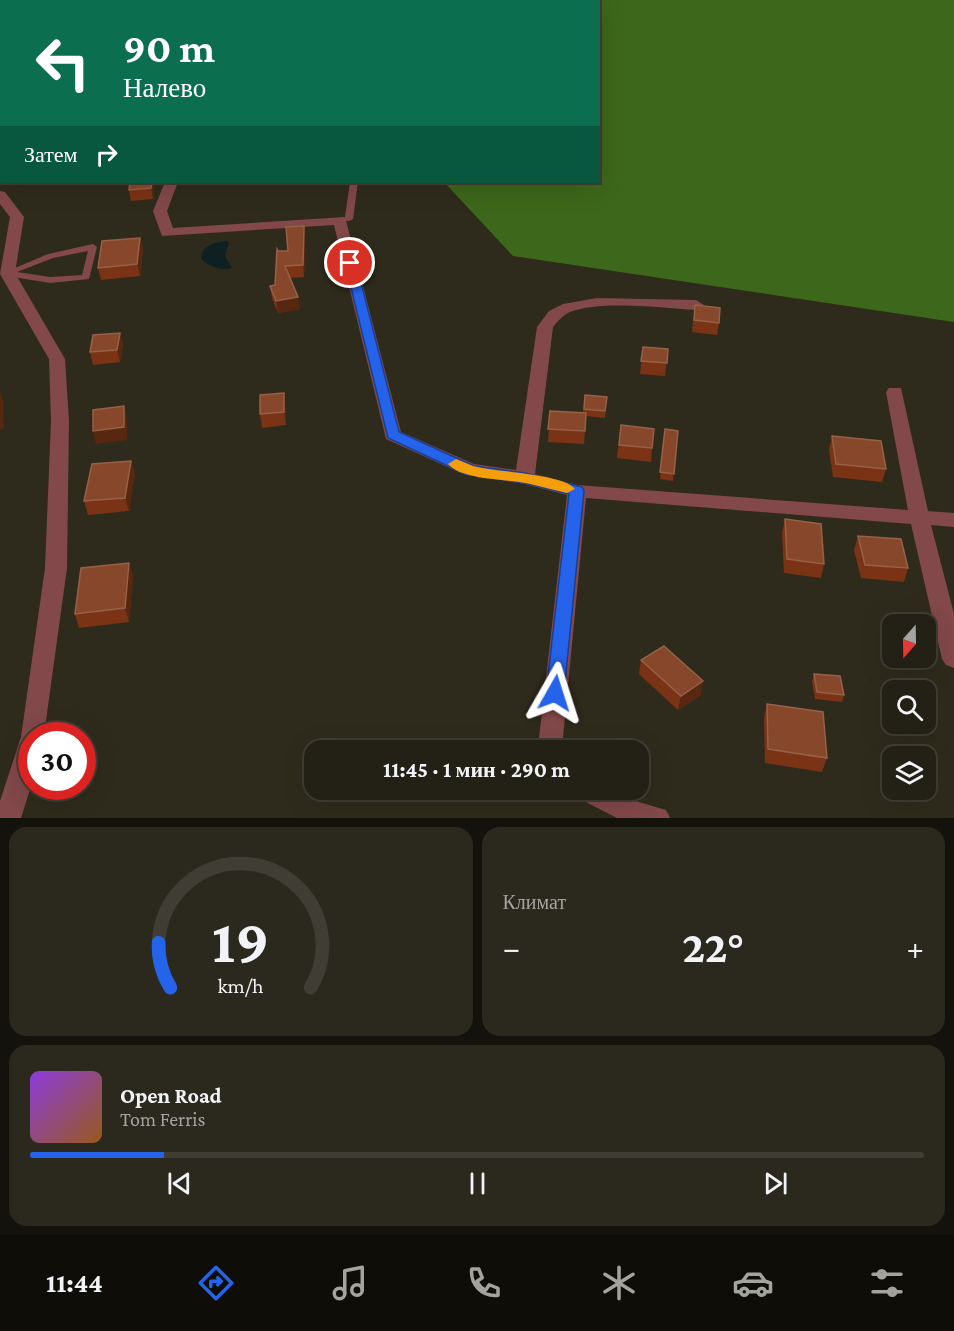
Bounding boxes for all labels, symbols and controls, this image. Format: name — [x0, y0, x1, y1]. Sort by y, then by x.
icon: left — [24, 24, 102, 102]
text: 90 m — [123, 24, 215, 71]
text: Налево — [123, 73, 206, 103]
icon: right — [90, 138, 123, 171]
text: Затем — [24, 142, 78, 167]
pin — [324, 237, 375, 288]
icon: arrive — [333, 246, 366, 279]
north arrow — [882, 614, 936, 668]
map controls — [882, 614, 936, 800]
position arrow — [523, 661, 587, 725]
button: search — [882, 680, 936, 734]
speed limit sign: 30 — [18, 722, 96, 800]
button: layers — [882, 746, 936, 800]
text: 11:45 · 1 мин · 290 m — [383, 757, 570, 782]
text: Климат — [503, 891, 566, 913]
text: 19 — [212, 906, 269, 975]
text: 22° — [682, 922, 744, 972]
text: − — [503, 929, 520, 966]
text: + — [907, 929, 924, 966]
text: km/h — [218, 975, 264, 999]
text: Open Road — [120, 1083, 222, 1108]
text: Tom Ferris — [120, 1108, 205, 1130]
icon: previous — [163, 1167, 196, 1200]
icon: pause — [461, 1167, 494, 1200]
icon: next — [759, 1167, 792, 1200]
icon: directions — [195, 1262, 237, 1304]
icon: music — [329, 1262, 371, 1304]
icon: phone — [463, 1262, 505, 1304]
icon: climate — [598, 1262, 640, 1304]
icon: car — [732, 1262, 774, 1304]
icon: filters — [866, 1262, 908, 1304]
text: 11:44 — [46, 1268, 103, 1298]

